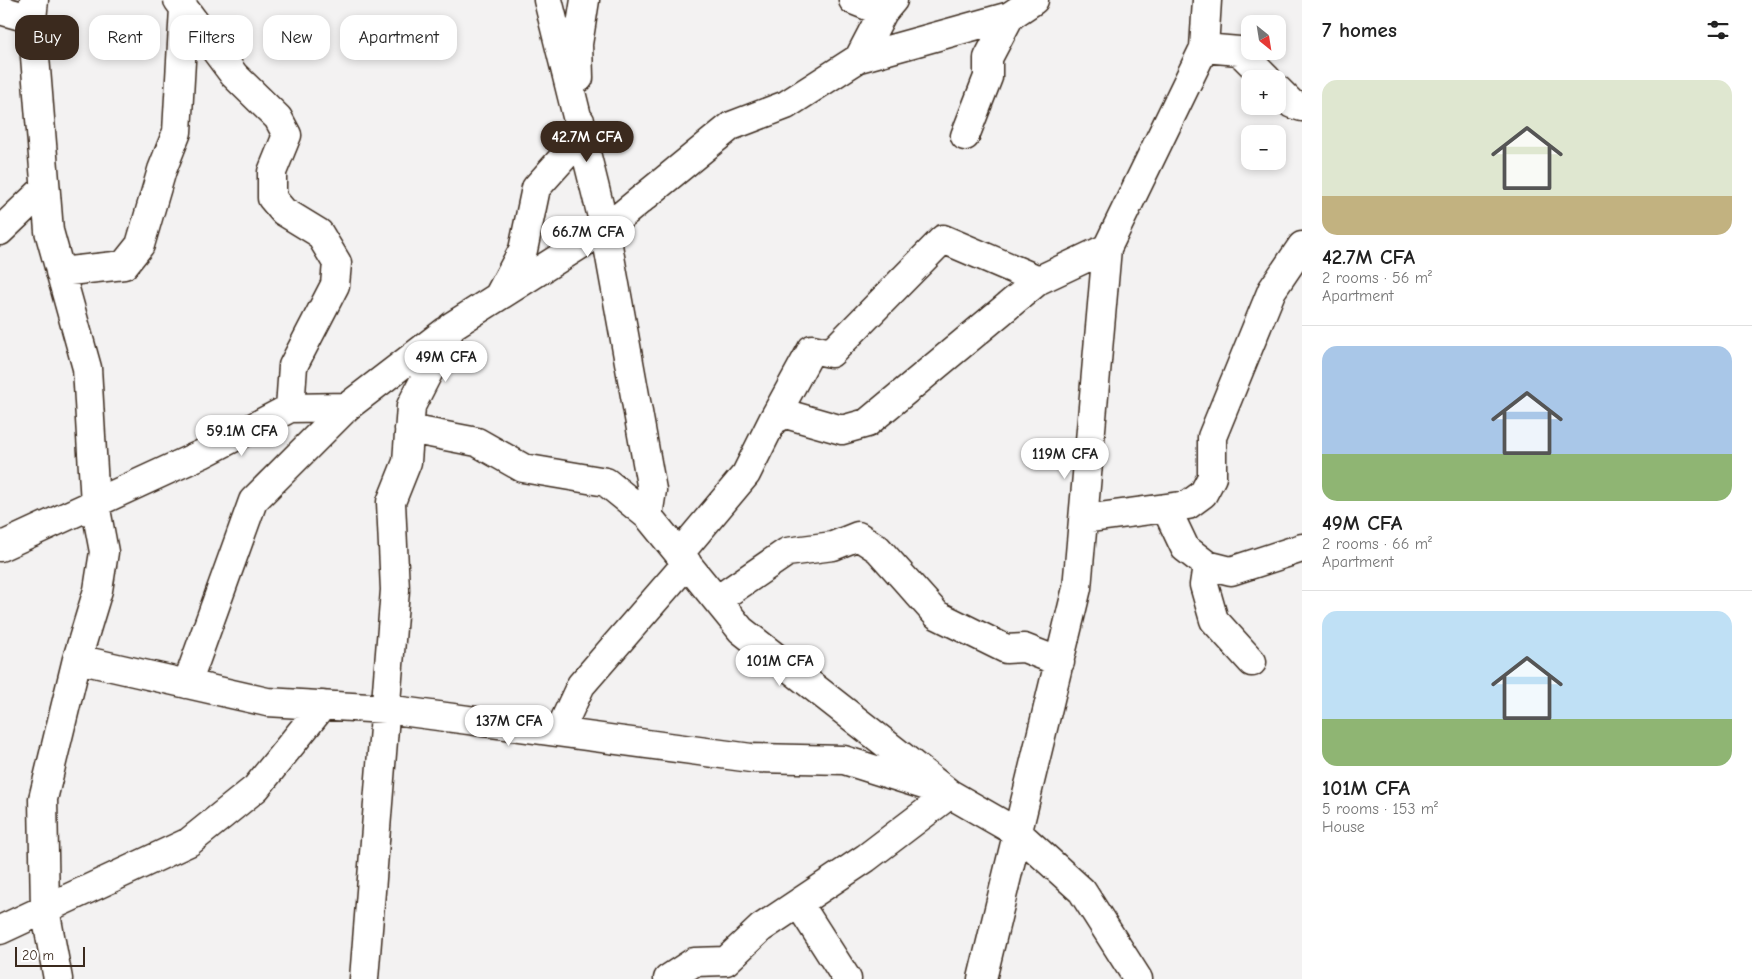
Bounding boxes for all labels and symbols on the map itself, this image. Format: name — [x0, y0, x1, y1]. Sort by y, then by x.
north arrow — [1241, 15, 1286, 60]
pin: 42.7M CFA — [530, 120, 644, 163]
pin: 66.7M CFA — [531, 216, 645, 258]
pin: 49M CFA — [400, 340, 492, 383]
pin: 59.1M CFA — [185, 414, 299, 457]
pin: 119M CFA — [1013, 438, 1117, 480]
pin: 101M CFA — [728, 644, 832, 687]
pin: 137M CFA — [457, 704, 561, 747]
scale bar — [15, 944, 85, 967]

